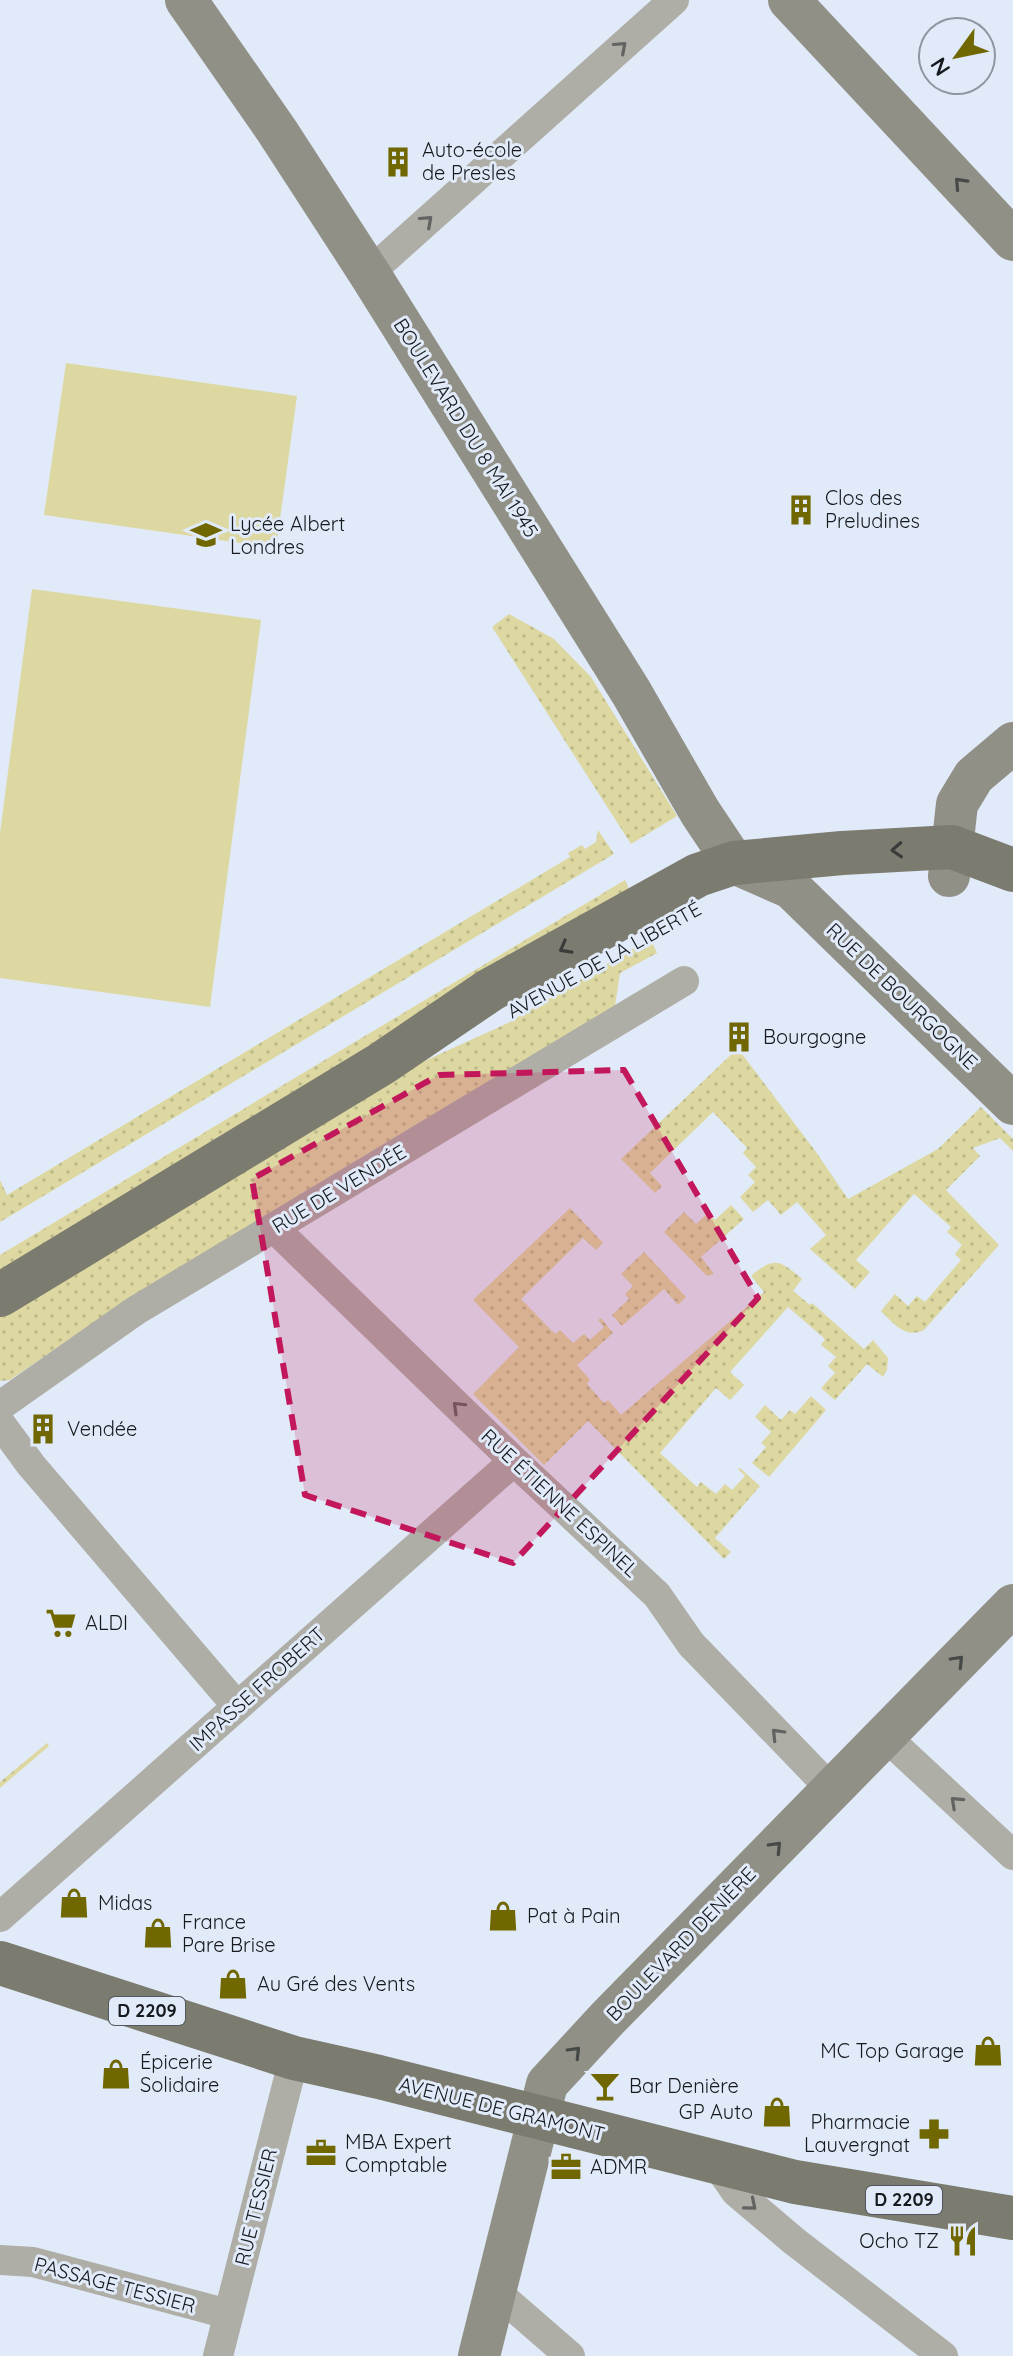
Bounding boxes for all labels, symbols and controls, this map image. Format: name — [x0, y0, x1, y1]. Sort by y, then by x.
north arrow — [917, 16, 997, 96]
one-way arrow — [611, 43, 626, 57]
text: N — [924, 52, 956, 81]
place label: Auto-école de Presles — [422, 137, 522, 185]
building icon: Auto-école de Presles — [381, 145, 415, 179]
one-way arrow — [954, 178, 969, 192]
one-way arrow — [418, 216, 432, 230]
street label: BOULEVARD DU 8 MAI 1945 — [389, 313, 544, 542]
place label: Clos des Preludines — [825, 485, 920, 533]
building icon: Clos des Preludines — [784, 493, 818, 527]
place label: Lycée Albert Londres — [230, 511, 346, 559]
school or university icon: Lycée Albert Londres — [189, 518, 223, 552]
one-way arrow — [890, 841, 903, 858]
street label: AVENUE DE LA LIBERTÉ — [502, 896, 705, 1023]
street label: RUE DE BOURGOGNE — [822, 917, 983, 1074]
one-way arrow — [559, 938, 574, 954]
building icon: Bourgogne — [722, 1020, 756, 1054]
place label: Bourgogne — [763, 1024, 866, 1049]
street label: RUE DE VENDÉE — [267, 1139, 410, 1238]
one-way arrow — [453, 1402, 467, 1416]
building icon: Vendée — [26, 1412, 60, 1446]
place label: Vendée — [67, 1416, 137, 1441]
street label: RUE ÉTIENNE ESPINEL — [476, 1423, 645, 1582]
supermarket icon: ALDI — [44, 1606, 78, 1640]
place label: ALDI — [85, 1610, 128, 1635]
street label: IMPASSE FROBERT — [184, 1621, 330, 1756]
one-way arrow — [949, 1656, 963, 1670]
one-way arrow — [772, 1729, 786, 1743]
one-way arrow — [951, 1797, 965, 1811]
one-way arrow — [767, 1842, 781, 1856]
street label: BOULEVARD DENIÈRE — [601, 1861, 761, 2026]
shop icon: Midas — [57, 1886, 91, 1920]
place label: Midas — [98, 1890, 152, 1915]
shop icon: Pat à Pain — [486, 1899, 520, 1933]
place label: Pat à Pain — [527, 1903, 621, 1928]
place label: France Pare Brise — [182, 1909, 276, 1957]
shop icon: France Pare Brise — [141, 1916, 175, 1950]
shop icon: Au Gré des Vents — [216, 1967, 250, 2001]
place label: Au Gré des Vents — [257, 1971, 415, 1996]
road number: D 2209 — [109, 1997, 185, 2025]
shop icon: MC Top Garage — [971, 2034, 1005, 2068]
place label: MC Top Garage — [820, 2038, 964, 2063]
one-way arrow — [565, 2047, 580, 2061]
place label: Épicerie Solidaire — [140, 2049, 219, 2097]
shop icon: Épicerie Solidaire — [99, 2057, 133, 2091]
bar icon: Bar Denière — [588, 2069, 622, 2103]
street label: AVENUE DE GRAMONT — [397, 2071, 608, 2146]
place label: Bar Denière — [629, 2073, 739, 2098]
shop icon: GP Auto — [760, 2095, 794, 2129]
place label: GP Auto — [679, 2099, 753, 2124]
place label: Pharmacie Lauvergnat — [804, 2109, 910, 2157]
pharmacy icon: Pharmacie Lauvergnat — [917, 2117, 951, 2151]
place label: MBA Expert Comptable — [345, 2129, 452, 2177]
office icon: MBA Expert Comptable — [304, 2136, 338, 2170]
street label: RUE TESSIER — [229, 2146, 282, 2268]
office icon: ADMR — [549, 2150, 583, 2184]
place label: ADMR — [590, 2154, 647, 2179]
road number: D 2209 — [866, 2186, 942, 2214]
one-way arrow — [742, 2195, 756, 2210]
restaurant icon: Ocho TZ — [946, 2224, 980, 2258]
place label: Ocho TZ — [859, 2228, 939, 2253]
street label: PASSAGE TESSIER — [32, 2251, 198, 2318]

